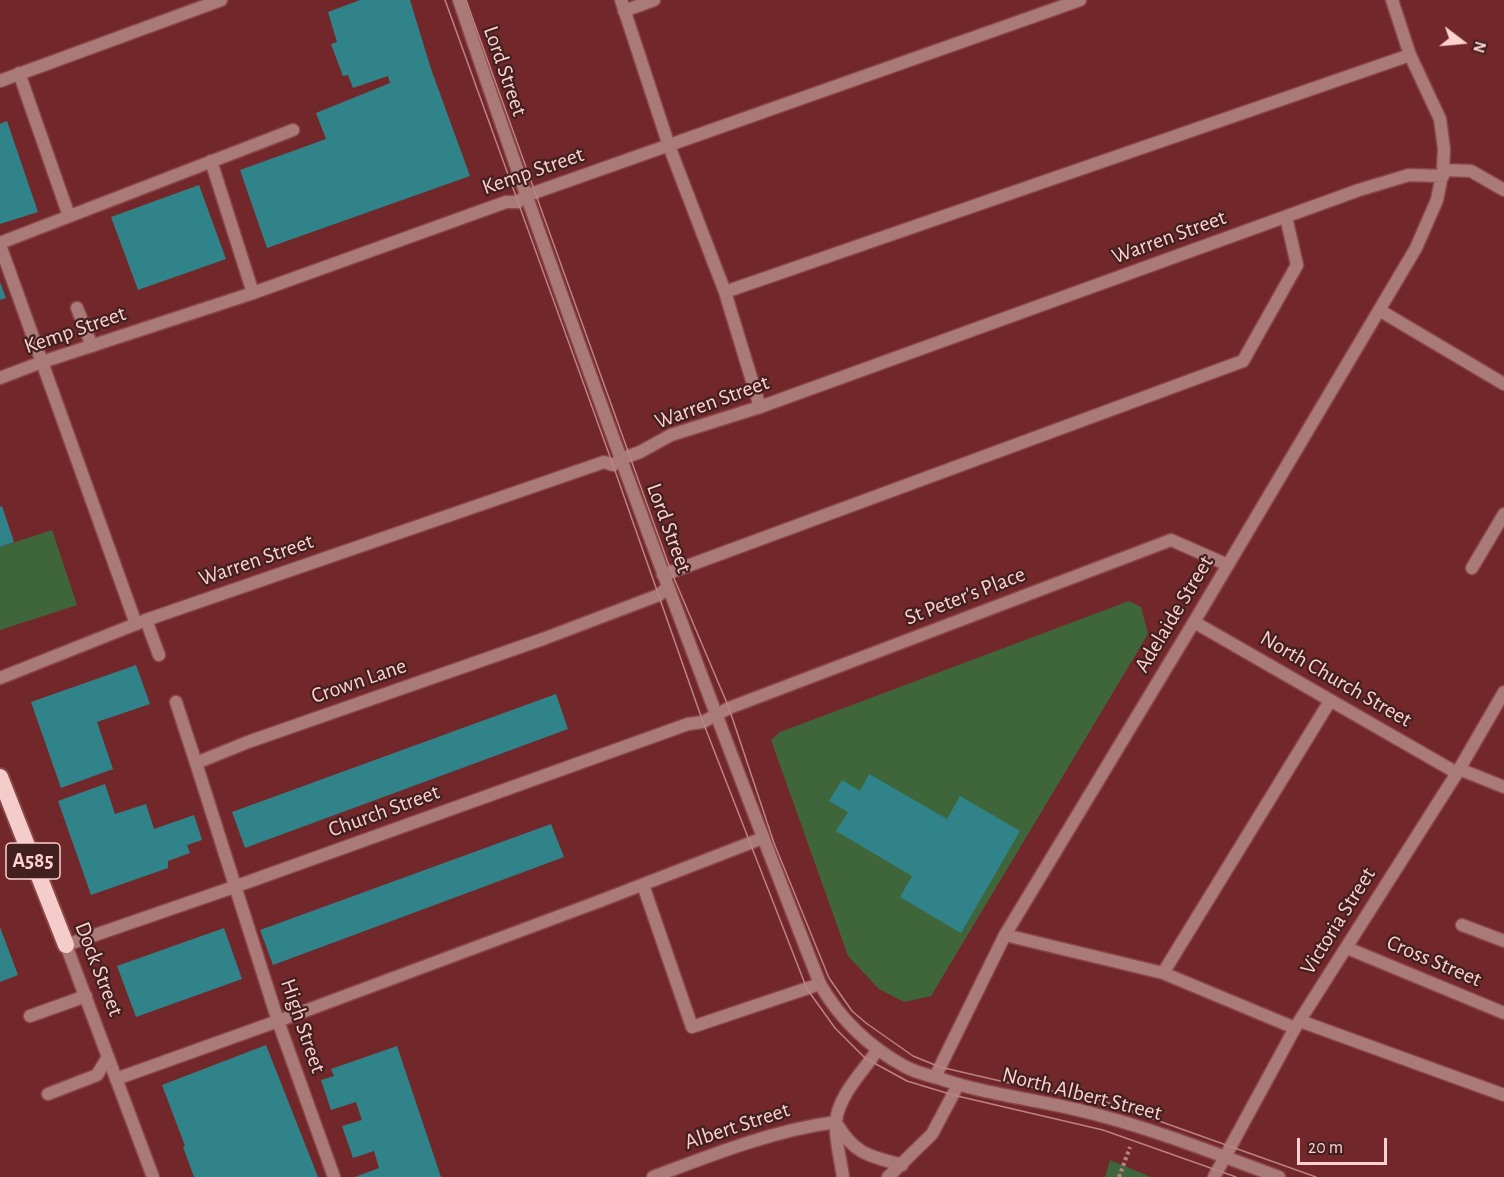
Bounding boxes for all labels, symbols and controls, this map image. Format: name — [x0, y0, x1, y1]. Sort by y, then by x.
north arrow — [1432, 12, 1492, 72]
street label: Lord Street — [477, 23, 533, 119]
text: N — [1470, 39, 1489, 55]
street label: Kemp Street — [479, 141, 587, 201]
street label: Warren Street — [1108, 204, 1230, 270]
street label: Kemp Street — [21, 300, 129, 360]
street label: Warren Street — [651, 369, 773, 435]
street label: Lord Street — [641, 480, 697, 576]
street label: Warren Street — [195, 528, 317, 592]
street label: Adelaide Street — [1129, 551, 1219, 677]
street label: St Peter's Place — [901, 561, 1029, 631]
street label: North Church Street — [1256, 625, 1416, 733]
street label: Crown Lane — [308, 652, 410, 710]
street label: Church Street — [325, 779, 443, 843]
road number: A585 — [6, 843, 60, 879]
street label: Victoria Street — [1295, 862, 1381, 980]
street label: Dock Street — [69, 918, 129, 1020]
street label: Cross Street — [1383, 929, 1485, 993]
street label: High Street — [275, 975, 331, 1077]
street label: North Albert Street — [999, 1061, 1165, 1127]
street label: Albert Street — [681, 1097, 793, 1155]
scale bar — [1300, 1126, 1390, 1164]
text: 20 m — [1308, 1139, 1343, 1157]

